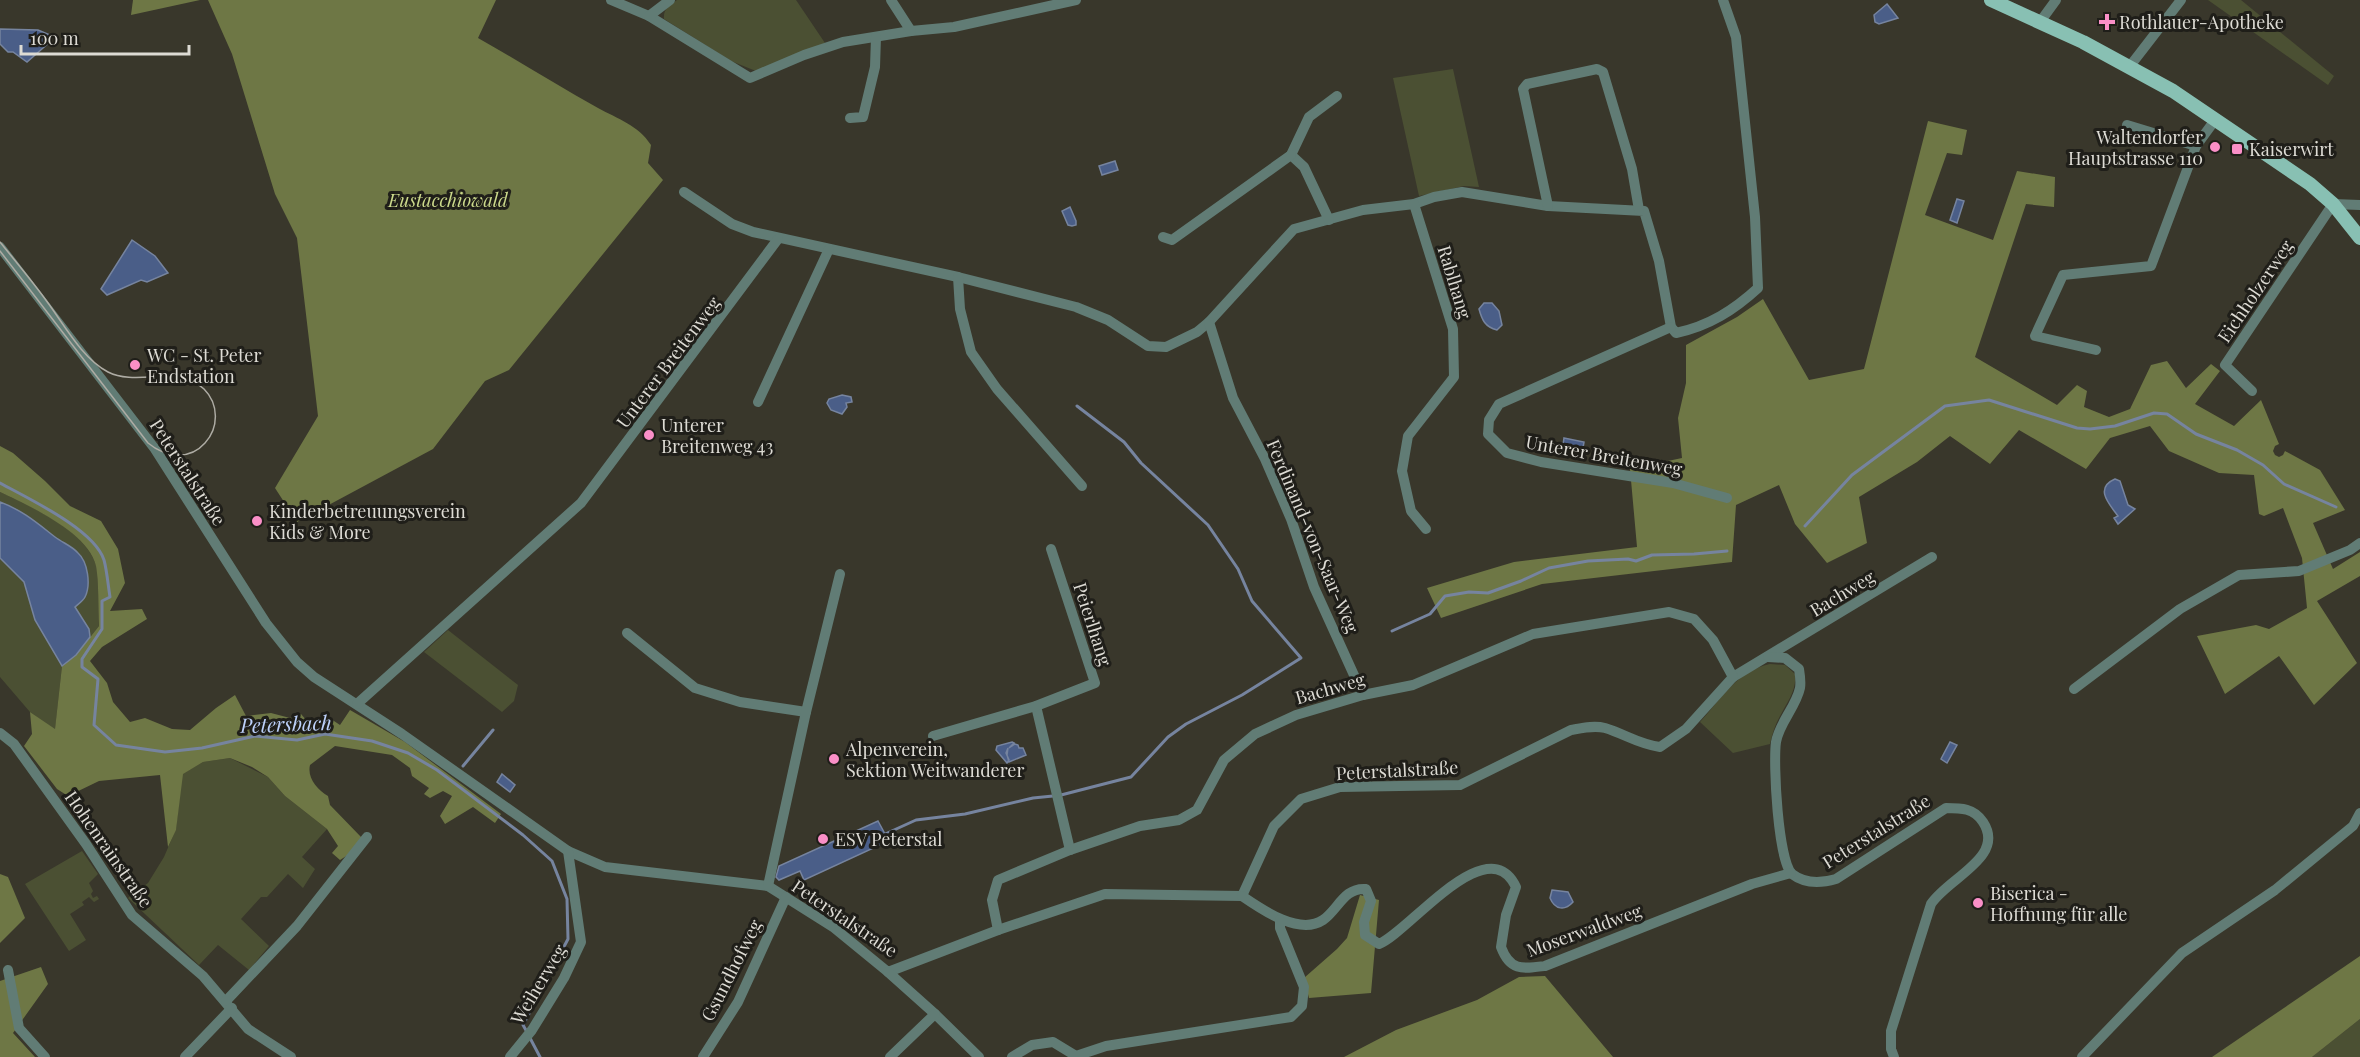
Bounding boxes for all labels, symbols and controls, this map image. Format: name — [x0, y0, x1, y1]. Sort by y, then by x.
place label: Rothlauer-Apotheke — [2119, 10, 2284, 34]
marker: Rothlauer-Apotheke — [2100, 15, 2114, 29]
scale bar — [21, 18, 189, 56]
text: 100 m — [30, 26, 79, 50]
place label: Waltendorfer Hauptstrasse 110 — [2068, 125, 2203, 170]
place label: Kaiserwirt — [2249, 137, 2334, 161]
marker: Waltendorfer Hauptstrasse 110 — [2208, 140, 2222, 154]
marker: Kaiserwirt — [2230, 142, 2244, 156]
park label: Eustacchiowald — [387, 188, 509, 212]
street label: Eichholzerweg — [2212, 235, 2298, 347]
street label: Rablhang — [1433, 242, 1478, 322]
street label: Unterer Breitenweg — [611, 291, 726, 433]
place label: WC - St. Peter Endstation — [146, 343, 261, 388]
marker: WC - St. Peter Endstation — [128, 358, 142, 372]
place label: Unterer Breitenweg 43 — [661, 413, 773, 458]
street label: Peterstalstraße — [145, 414, 231, 530]
marker: Unterer Breitenweg 43 — [642, 428, 656, 442]
street label: Unterer Breitenweg — [1524, 429, 1685, 481]
street label: Ferdinand-von-Saar-Weg — [1261, 436, 1365, 637]
place label: Kinderbetreuungsverein Kids & More — [269, 499, 466, 544]
marker: Kinderbetreuungsverein Kids & More — [250, 514, 264, 528]
street label: Bachweg — [1805, 564, 1879, 622]
street label: Peierlhang — [1068, 579, 1118, 669]
street label: Bachweg — [1292, 666, 1368, 709]
water label: Petersbach — [239, 708, 332, 738]
place label: Alpenverein, Sektion Weitwanderer — [845, 737, 1024, 782]
marker: Alpenverein, Sektion Weitwanderer — [827, 752, 841, 766]
street label: Peterstalstraße — [1335, 755, 1459, 785]
street label: Hohenrainstraße — [60, 786, 158, 912]
street label: Peterstalstraße — [1818, 788, 1934, 874]
place label: ESV Peterstal — [835, 827, 942, 851]
marker: ESV Peterstal — [816, 832, 830, 846]
street label: Peterstalstraße — [788, 874, 902, 962]
place label: Biserica - Hoffnung für alle — [1990, 881, 2127, 926]
marker: Biserica - Hoffnung für alle — [1971, 896, 1985, 910]
street label: Moserwaldweg — [1523, 898, 1645, 962]
street label: Gsundhofweg — [695, 915, 767, 1025]
street label: Weiherweg — [504, 939, 572, 1029]

